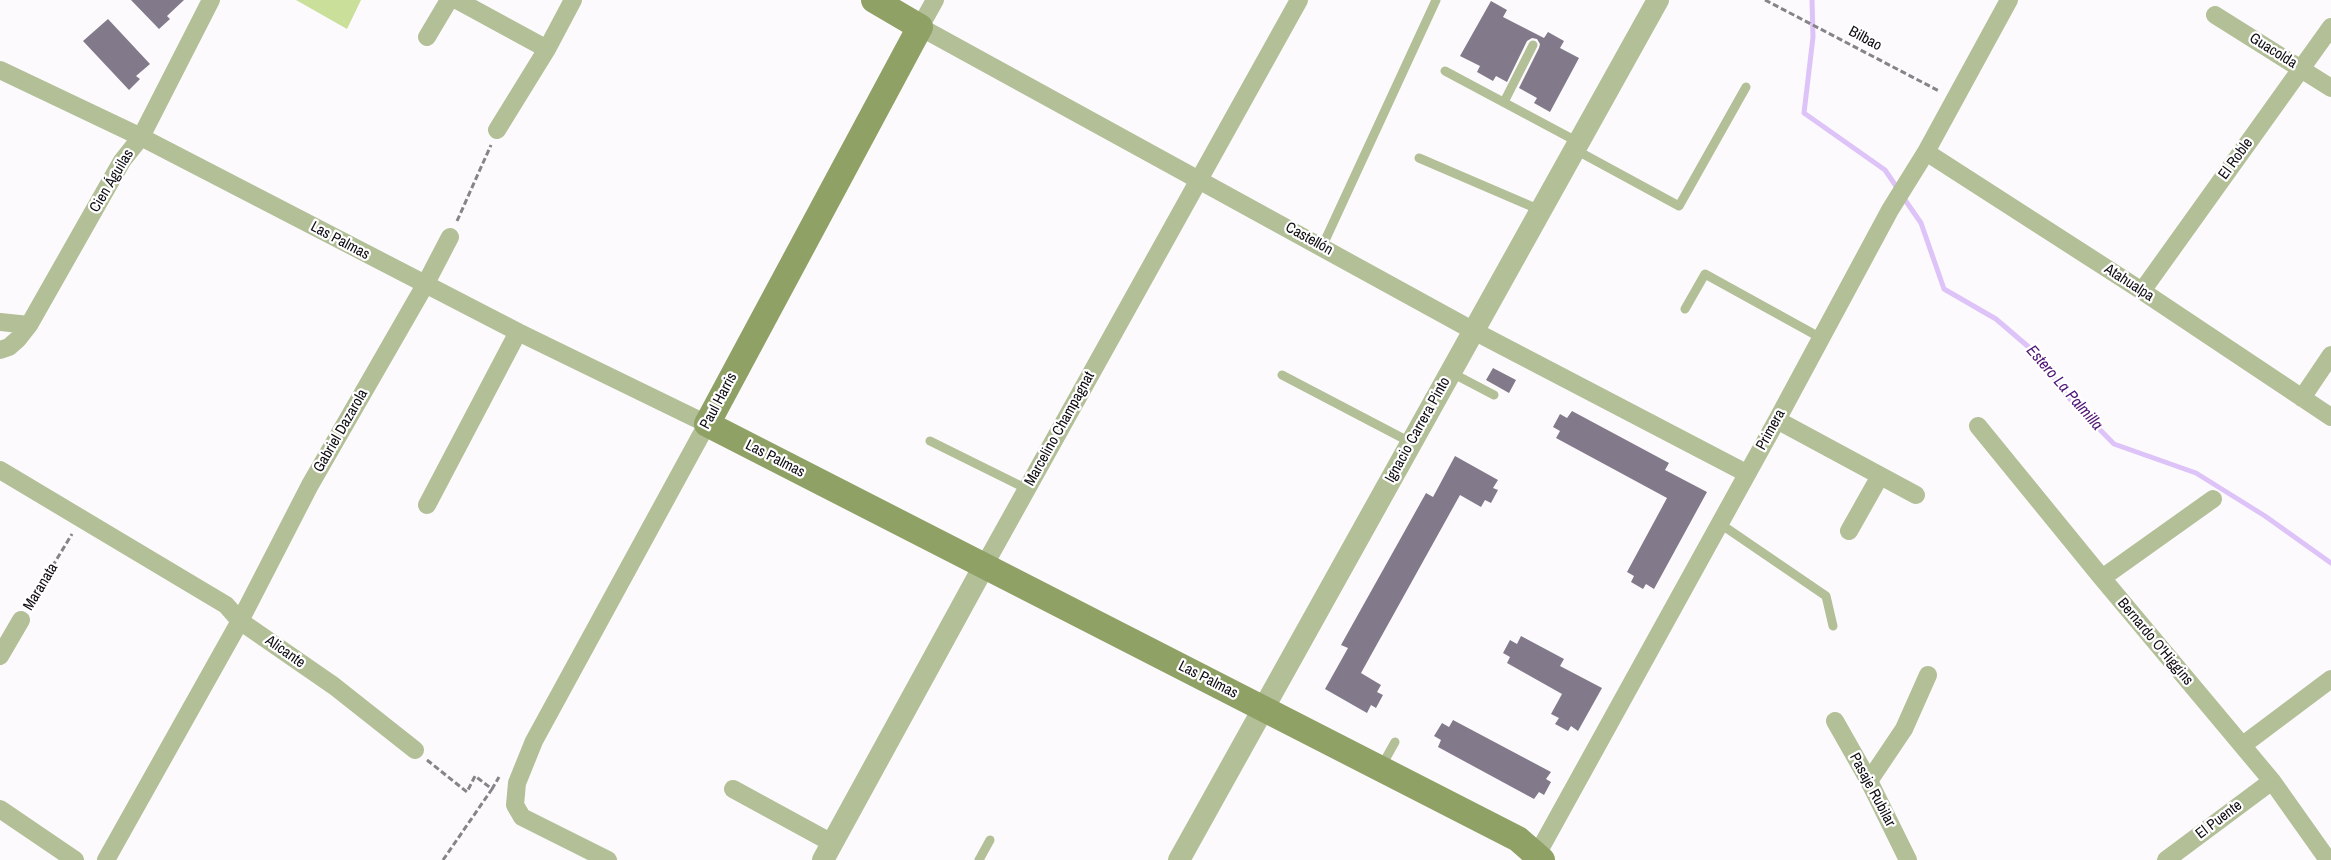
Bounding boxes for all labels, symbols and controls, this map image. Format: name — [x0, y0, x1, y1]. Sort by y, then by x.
street label: Bilbao — [1845, 23, 1885, 55]
street label: Guacolda — [2246, 29, 2300, 73]
street label: El Roble — [2215, 135, 2257, 183]
street label: Cien Águilas — [86, 146, 138, 216]
street label: Las Palmas — [307, 218, 373, 264]
street label: Castellón — [1282, 219, 1336, 259]
street label: Atahualpa — [2101, 260, 2157, 306]
water label: Estero La Palmilla — [2022, 342, 2106, 434]
street label: Marcelino Champagnat — [1021, 369, 1099, 489]
street label: Paul Harris — [697, 370, 741, 432]
street label: Ignacio Carrera Pinto — [1382, 374, 1454, 486]
street label: Gabriel Dazarola — [310, 386, 372, 476]
street label: Primera — [1753, 407, 1789, 453]
street label: Las Palmas — [742, 436, 808, 482]
street label: Maranata — [20, 560, 62, 614]
street label: Bernardo O'Higgins — [2113, 595, 2197, 689]
street label: Alicante — [262, 632, 308, 672]
street label: Las Palmas — [1175, 657, 1241, 703]
street label: Pasaje Rubilar — [1845, 750, 1899, 830]
street label: El Puente — [2192, 797, 2246, 843]

